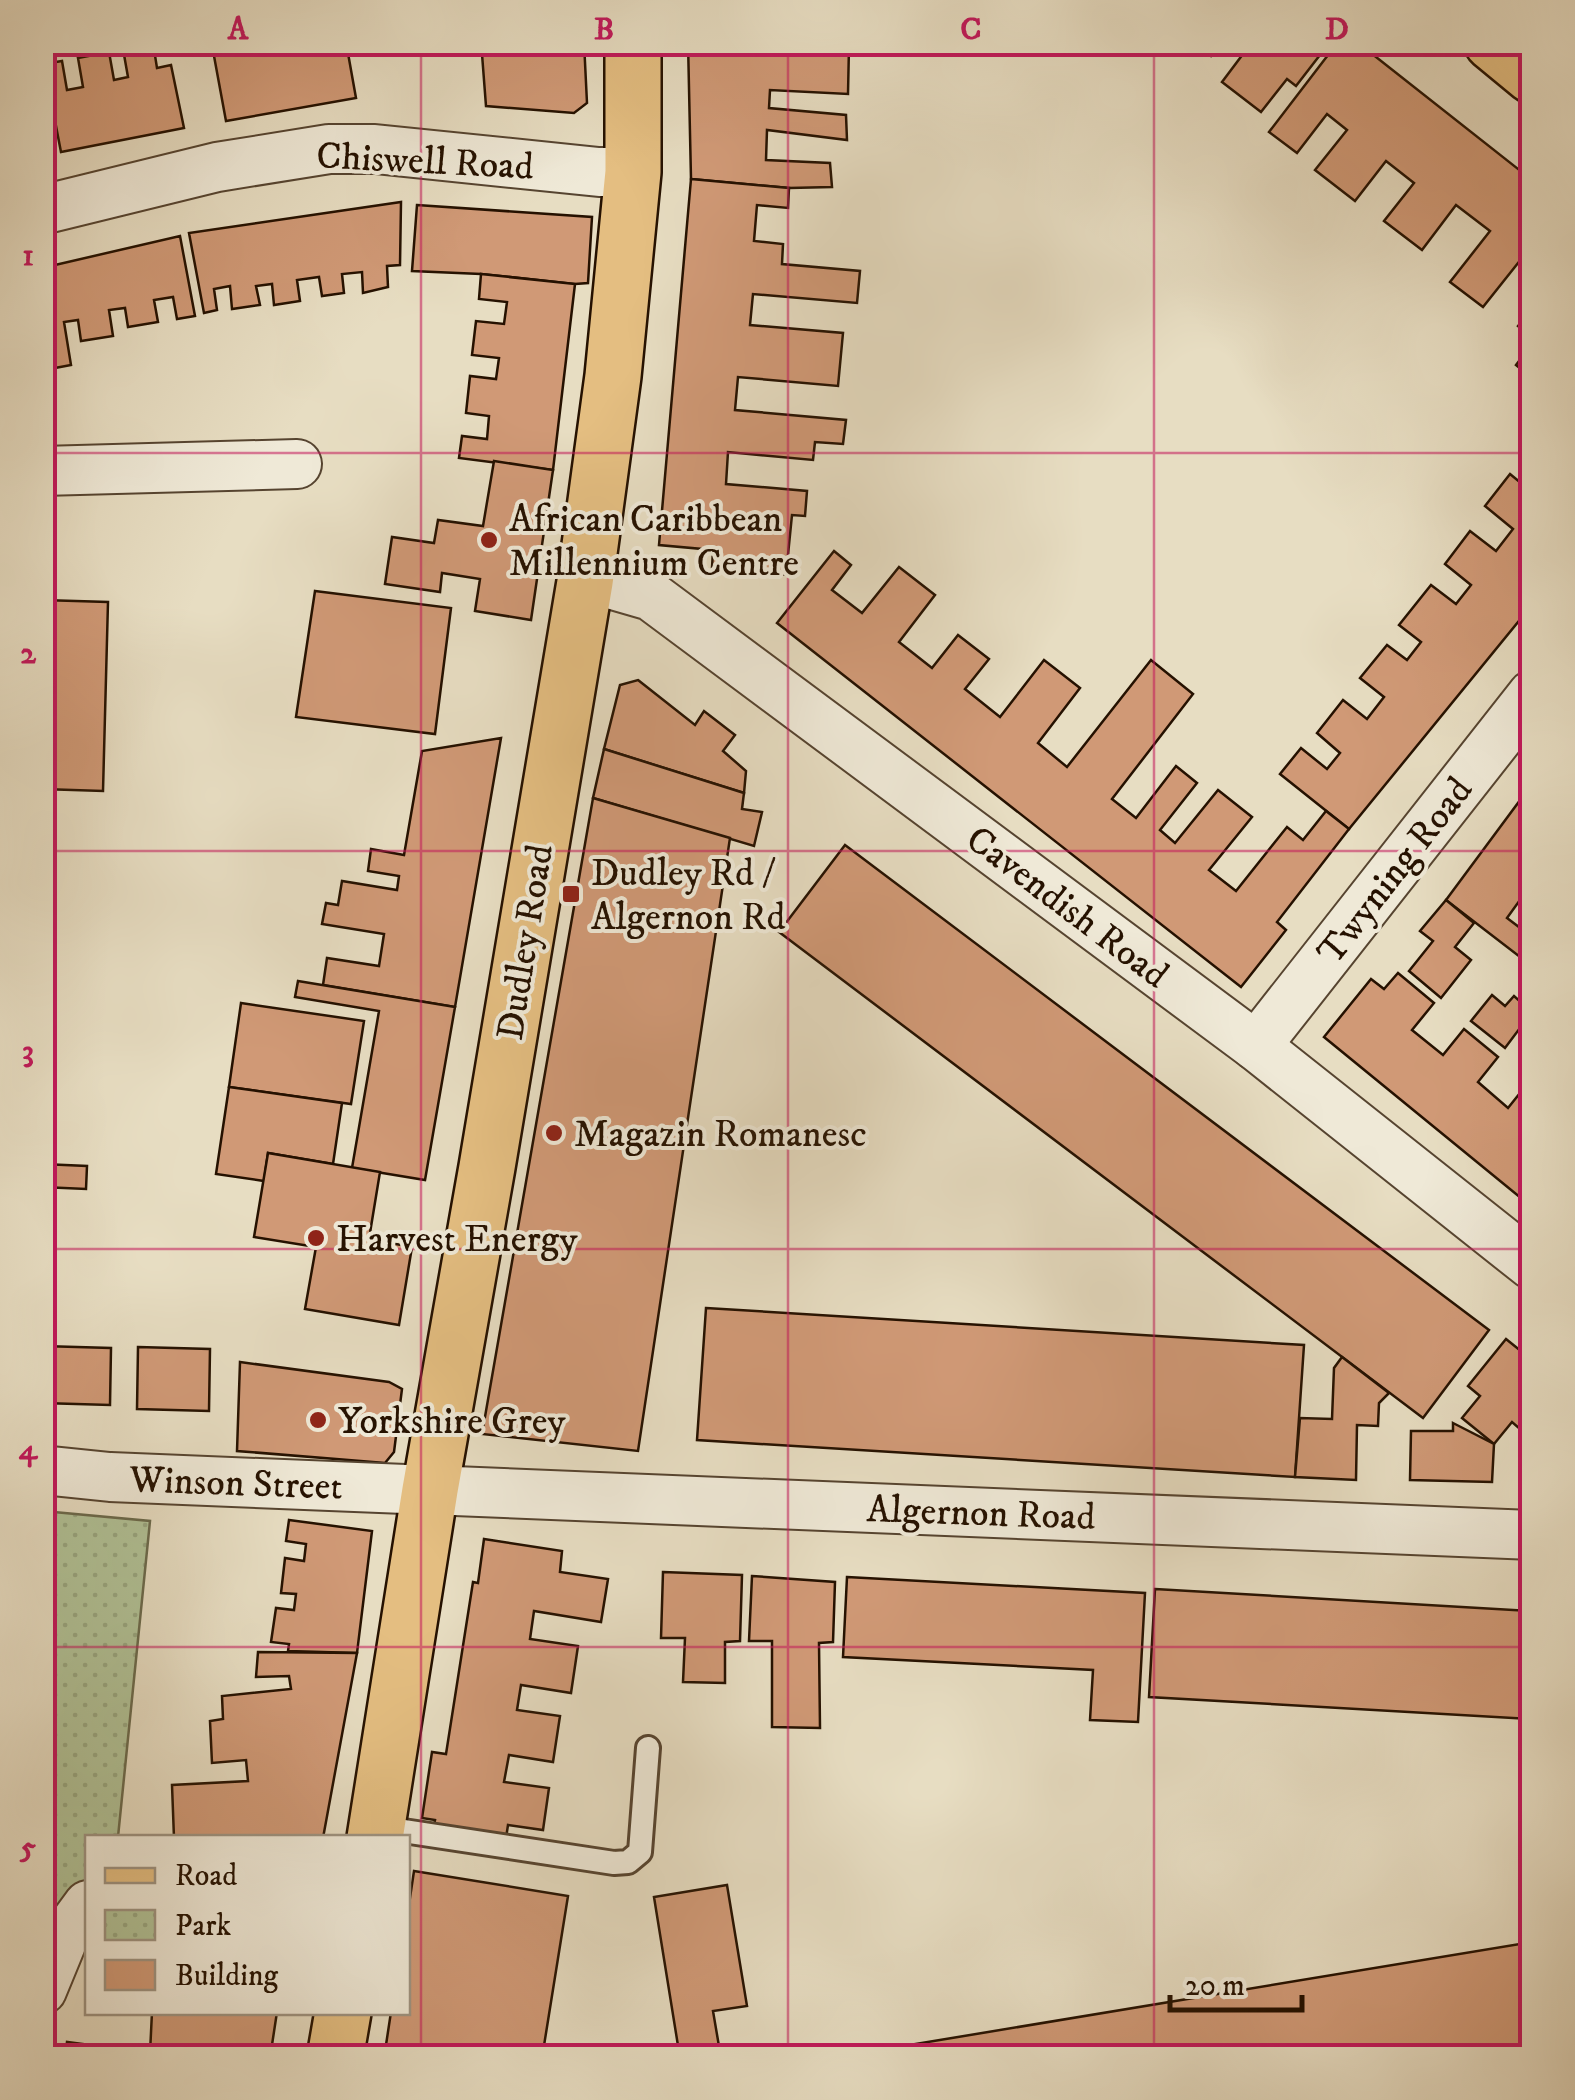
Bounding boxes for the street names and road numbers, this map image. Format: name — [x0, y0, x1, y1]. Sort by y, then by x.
street label: Chiswell Road — [315, 132, 535, 192]
street label: Twyning Road — [1307, 768, 1484, 975]
street label: Cavendish Road — [956, 816, 1178, 999]
street label: Dudley Road — [487, 841, 565, 1044]
street label: Winson Street — [127, 1456, 343, 1512]
street label: Algernon Road — [866, 1486, 1096, 1542]

